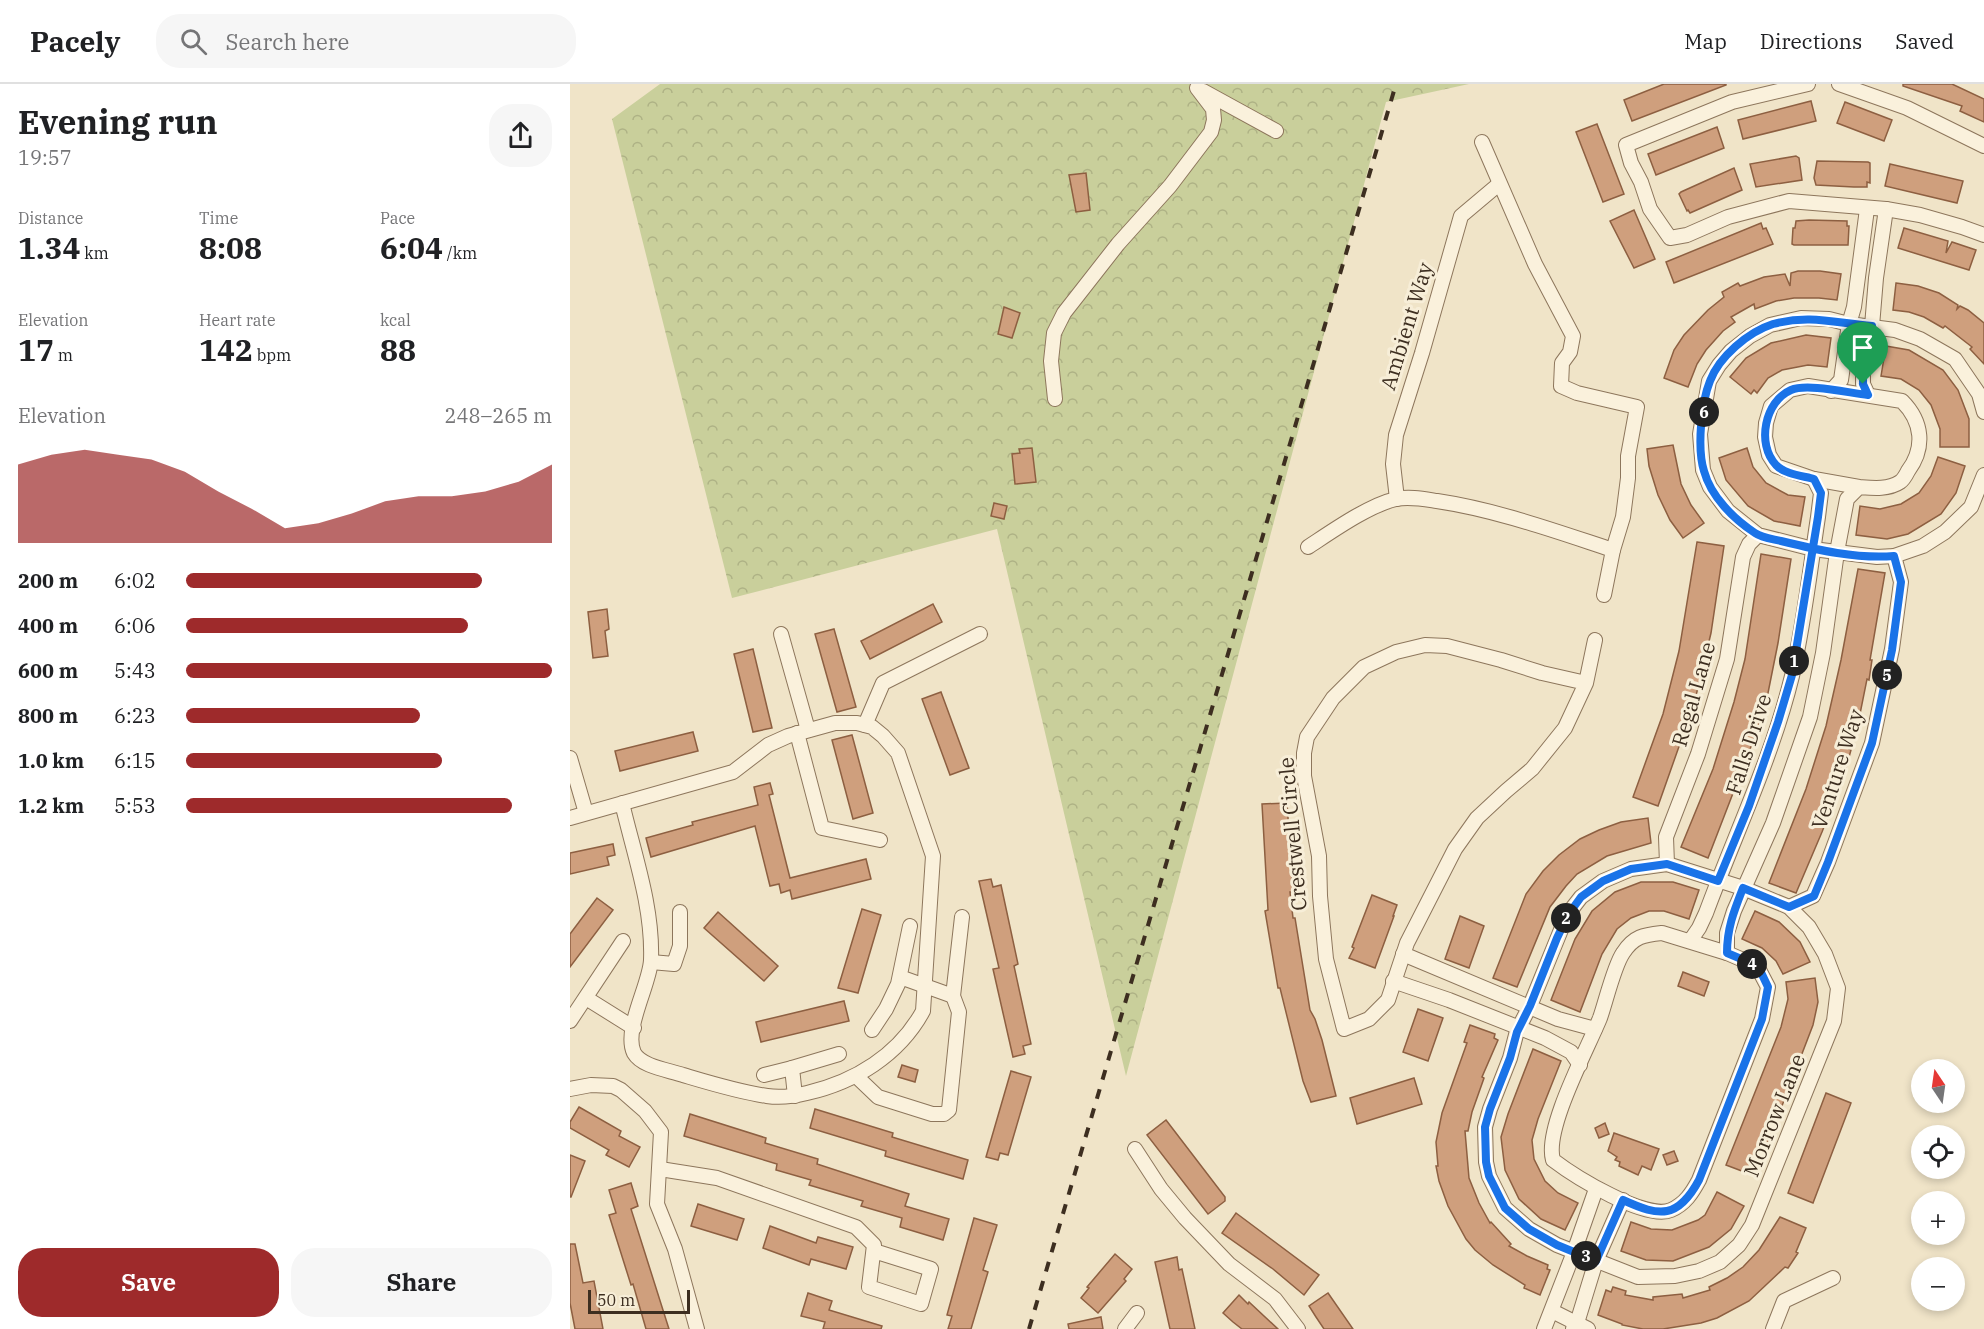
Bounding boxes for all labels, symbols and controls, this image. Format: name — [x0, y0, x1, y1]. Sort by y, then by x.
search box — [156, 14, 576, 68]
text: Pacely — [30, 23, 120, 60]
icon: search — [177, 25, 210, 58]
text: Search here — [225, 27, 349, 56]
text: Map — [1684, 27, 1727, 55]
text: Directions — [1760, 27, 1862, 55]
text: Saved — [1895, 27, 1954, 55]
text: Evening run — [18, 100, 218, 143]
button: share — [489, 104, 552, 167]
text: 19:57 — [18, 144, 72, 171]
text: Distance — [18, 208, 83, 228]
text: Time — [199, 208, 238, 228]
text: Pace — [380, 208, 415, 228]
text: 1.34 — [18, 228, 80, 267]
text: 8:08 — [199, 228, 262, 267]
text: 6:04 — [380, 228, 443, 267]
text: km — [80, 243, 109, 263]
text: /km — [443, 243, 477, 263]
street label: Ambient Way — [1373, 258, 1439, 393]
text: Elevation — [18, 310, 88, 330]
text: Heart rate — [199, 310, 276, 330]
text: kcal — [380, 310, 411, 330]
pin — [1837, 322, 1888, 384]
text: 17 — [18, 330, 54, 369]
text: 142 — [199, 330, 253, 369]
text: 88 — [380, 330, 416, 369]
icon: arrive — [1846, 331, 1879, 364]
text: m — [54, 345, 73, 365]
text: bpm — [253, 345, 291, 365]
pin: 6 — [1689, 397, 1719, 427]
text: Elevation — [18, 402, 106, 429]
text: 248–265 m — [445, 402, 552, 429]
text: 6 — [1699, 402, 1709, 422]
text: 200 m — [18, 567, 78, 594]
text: 6:02 — [114, 567, 156, 594]
text: 400 m — [18, 612, 78, 639]
text: 6:06 — [114, 612, 156, 639]
street label: Regal Lane — [1665, 638, 1721, 750]
pin: 1 — [1779, 646, 1809, 676]
text: 1 — [1789, 651, 1799, 671]
text: 600 m — [18, 657, 78, 684]
text: 5:43 — [114, 657, 156, 684]
pin: 5 — [1872, 660, 1902, 690]
text: 5 — [1882, 665, 1892, 685]
street label: Falls Drive — [1719, 690, 1777, 798]
text: 800 m — [18, 702, 78, 729]
text: 6:23 — [114, 702, 156, 729]
street label: Venture Way — [1804, 705, 1870, 833]
text: 1.0 km — [18, 747, 84, 774]
text: 6:15 — [114, 747, 156, 774]
street label: Crestwell Circle — [1271, 756, 1313, 912]
text: 1.2 km — [18, 792, 84, 819]
text: 5:53 — [114, 792, 156, 819]
pin: 2 — [1551, 903, 1581, 933]
text: 2 — [1561, 908, 1571, 928]
pin: 4 — [1737, 949, 1767, 979]
text: 4 — [1747, 954, 1757, 974]
street label: Morrow Lane — [1737, 1049, 1811, 1181]
north arrow — [1911, 1059, 1965, 1113]
map controls — [1911, 1059, 1965, 1311]
button: locate — [1911, 1125, 1965, 1179]
button: + — [1911, 1191, 1965, 1245]
pin: 3 — [1571, 1241, 1601, 1271]
text: 3 — [1581, 1246, 1591, 1266]
button: Save — [18, 1248, 279, 1317]
button: Share — [291, 1248, 552, 1317]
button: − — [1911, 1257, 1965, 1311]
scale bar — [588, 1287, 690, 1314]
text: 50 m — [597, 1290, 635, 1310]

